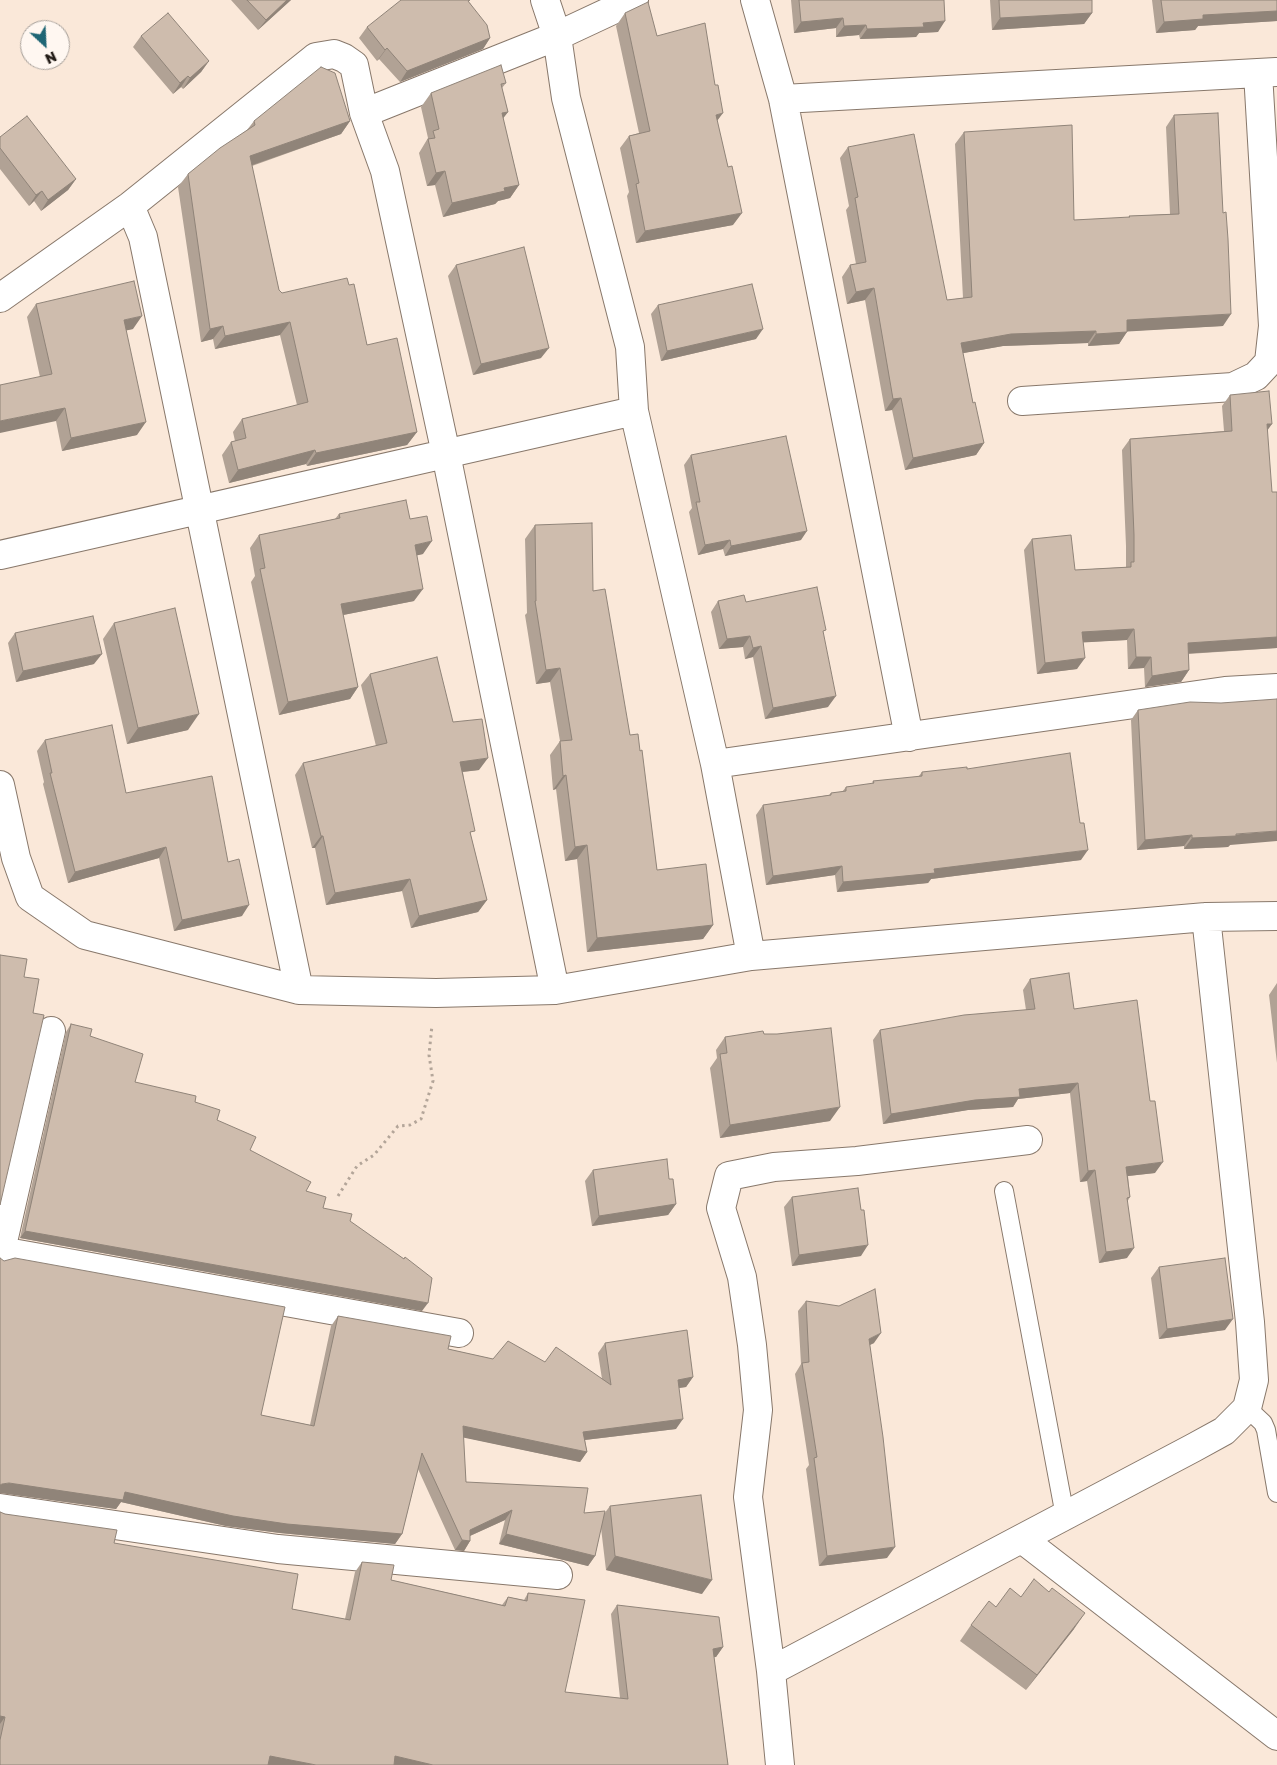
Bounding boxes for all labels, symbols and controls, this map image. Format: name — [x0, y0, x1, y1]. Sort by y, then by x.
north arrow — [20, 20, 70, 70]
text: N — [43, 48, 60, 68]

